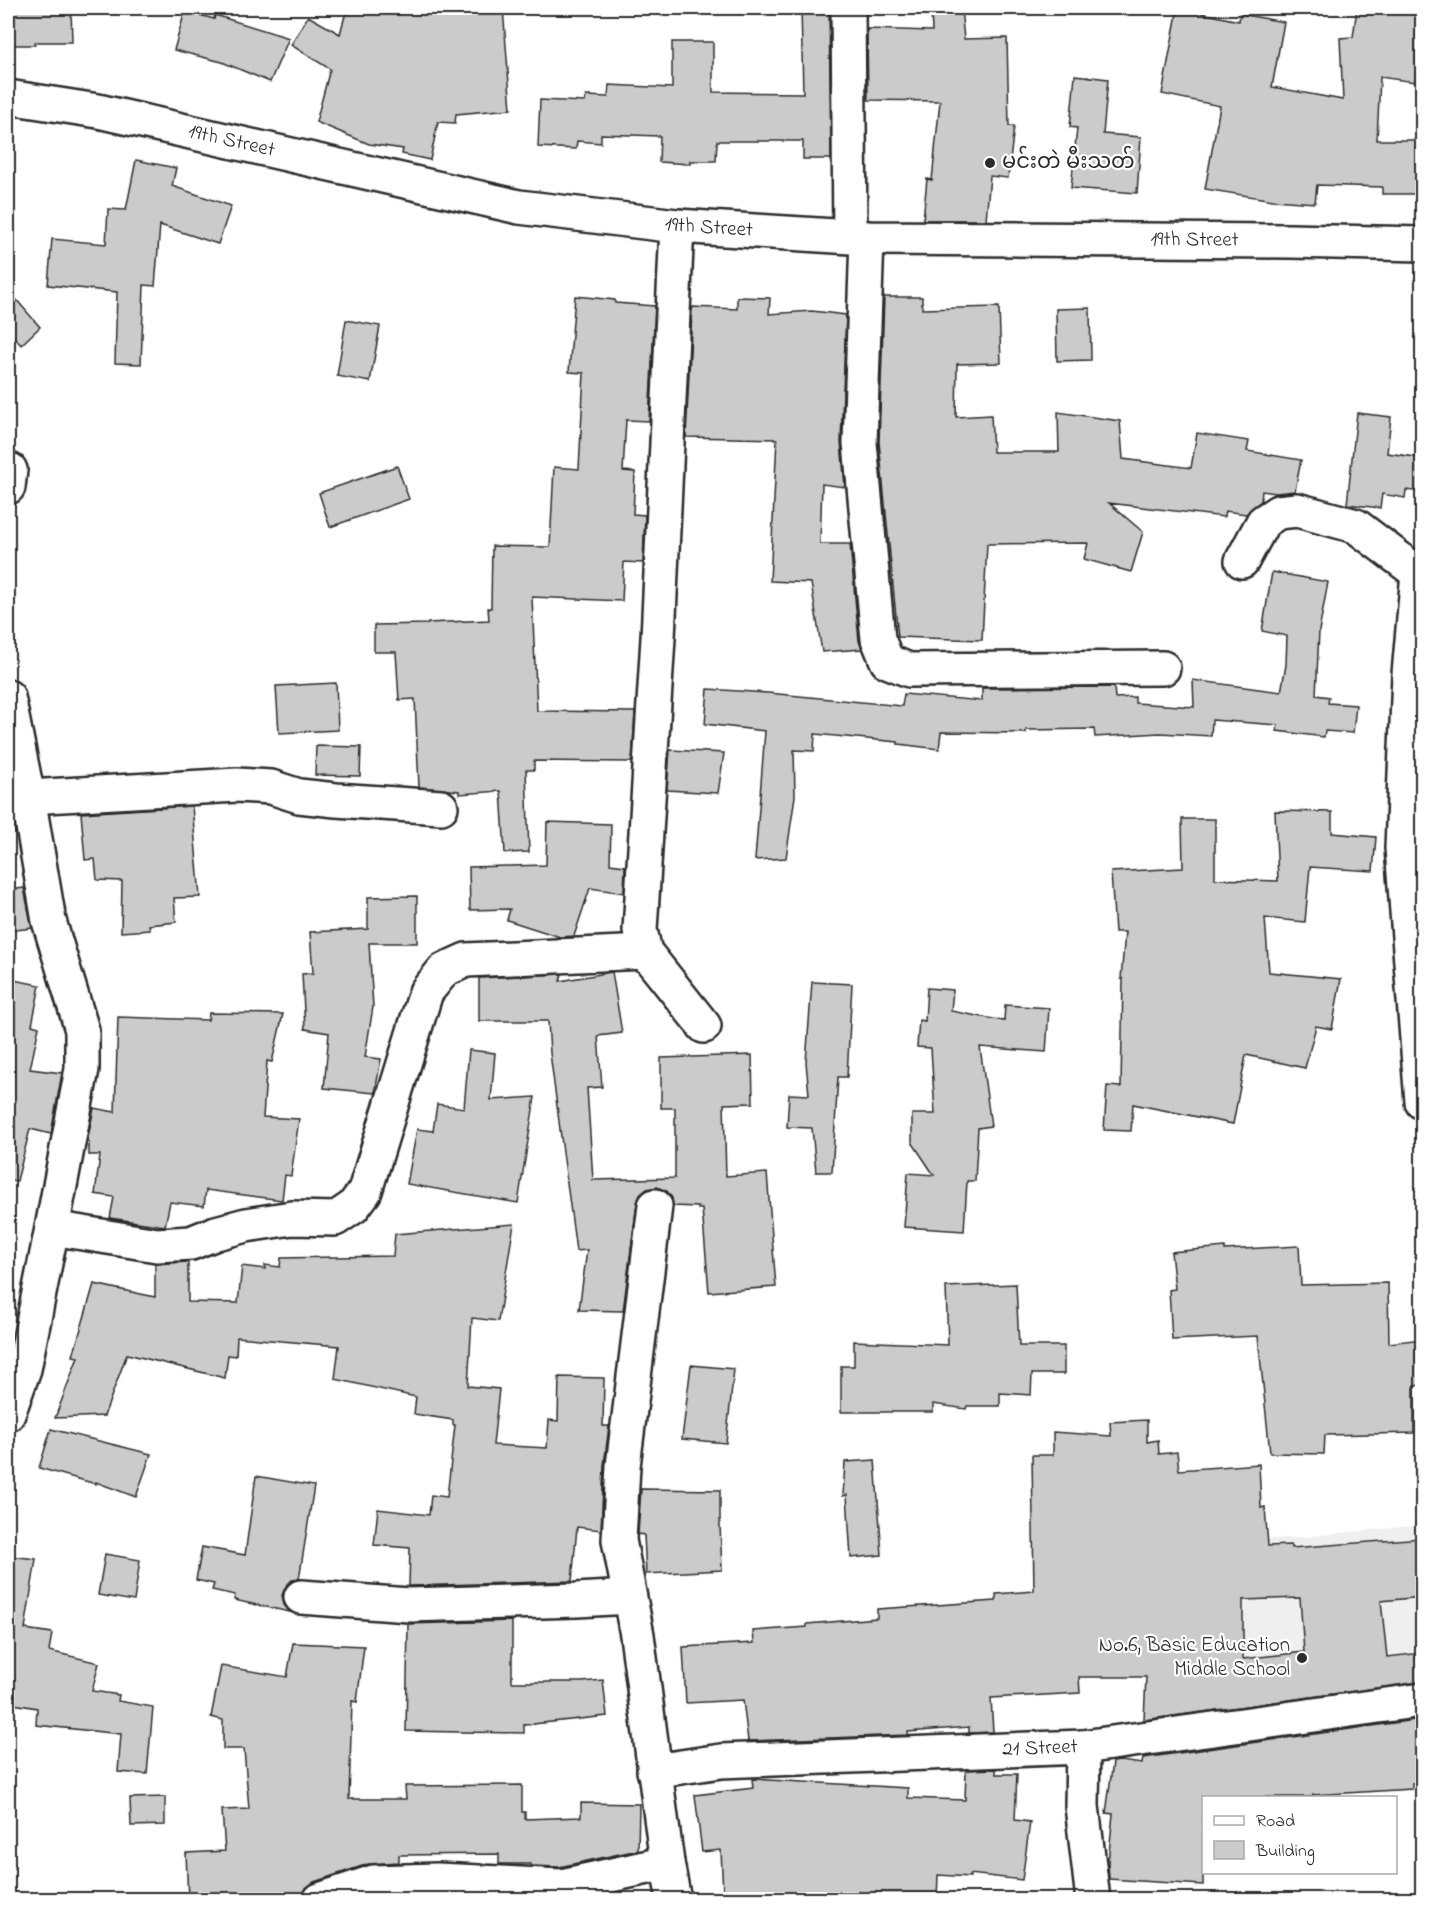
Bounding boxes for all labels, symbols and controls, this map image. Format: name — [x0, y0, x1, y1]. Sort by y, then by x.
street label: 19th Street — [185, 117, 278, 166]
place label: မင်းတဲ မီးသတ် — [1002, 145, 1135, 178]
marker: မင်းတဲ မီးသတ် — [983, 156, 997, 170]
street label: 19th Street — [663, 210, 754, 246]
street label: 19th Street — [1150, 225, 1239, 256]
place label: No.6, Basic Education Middle School — [1099, 1631, 1290, 1685]
marker: No.6, Basic Education Middle School — [1295, 1651, 1309, 1665]
street label: 21 Street — [1002, 1732, 1078, 1765]
legend — [1202, 1796, 1397, 1874]
text: Road — [1256, 1809, 1295, 1835]
text: Building — [1255, 1839, 1315, 1866]

